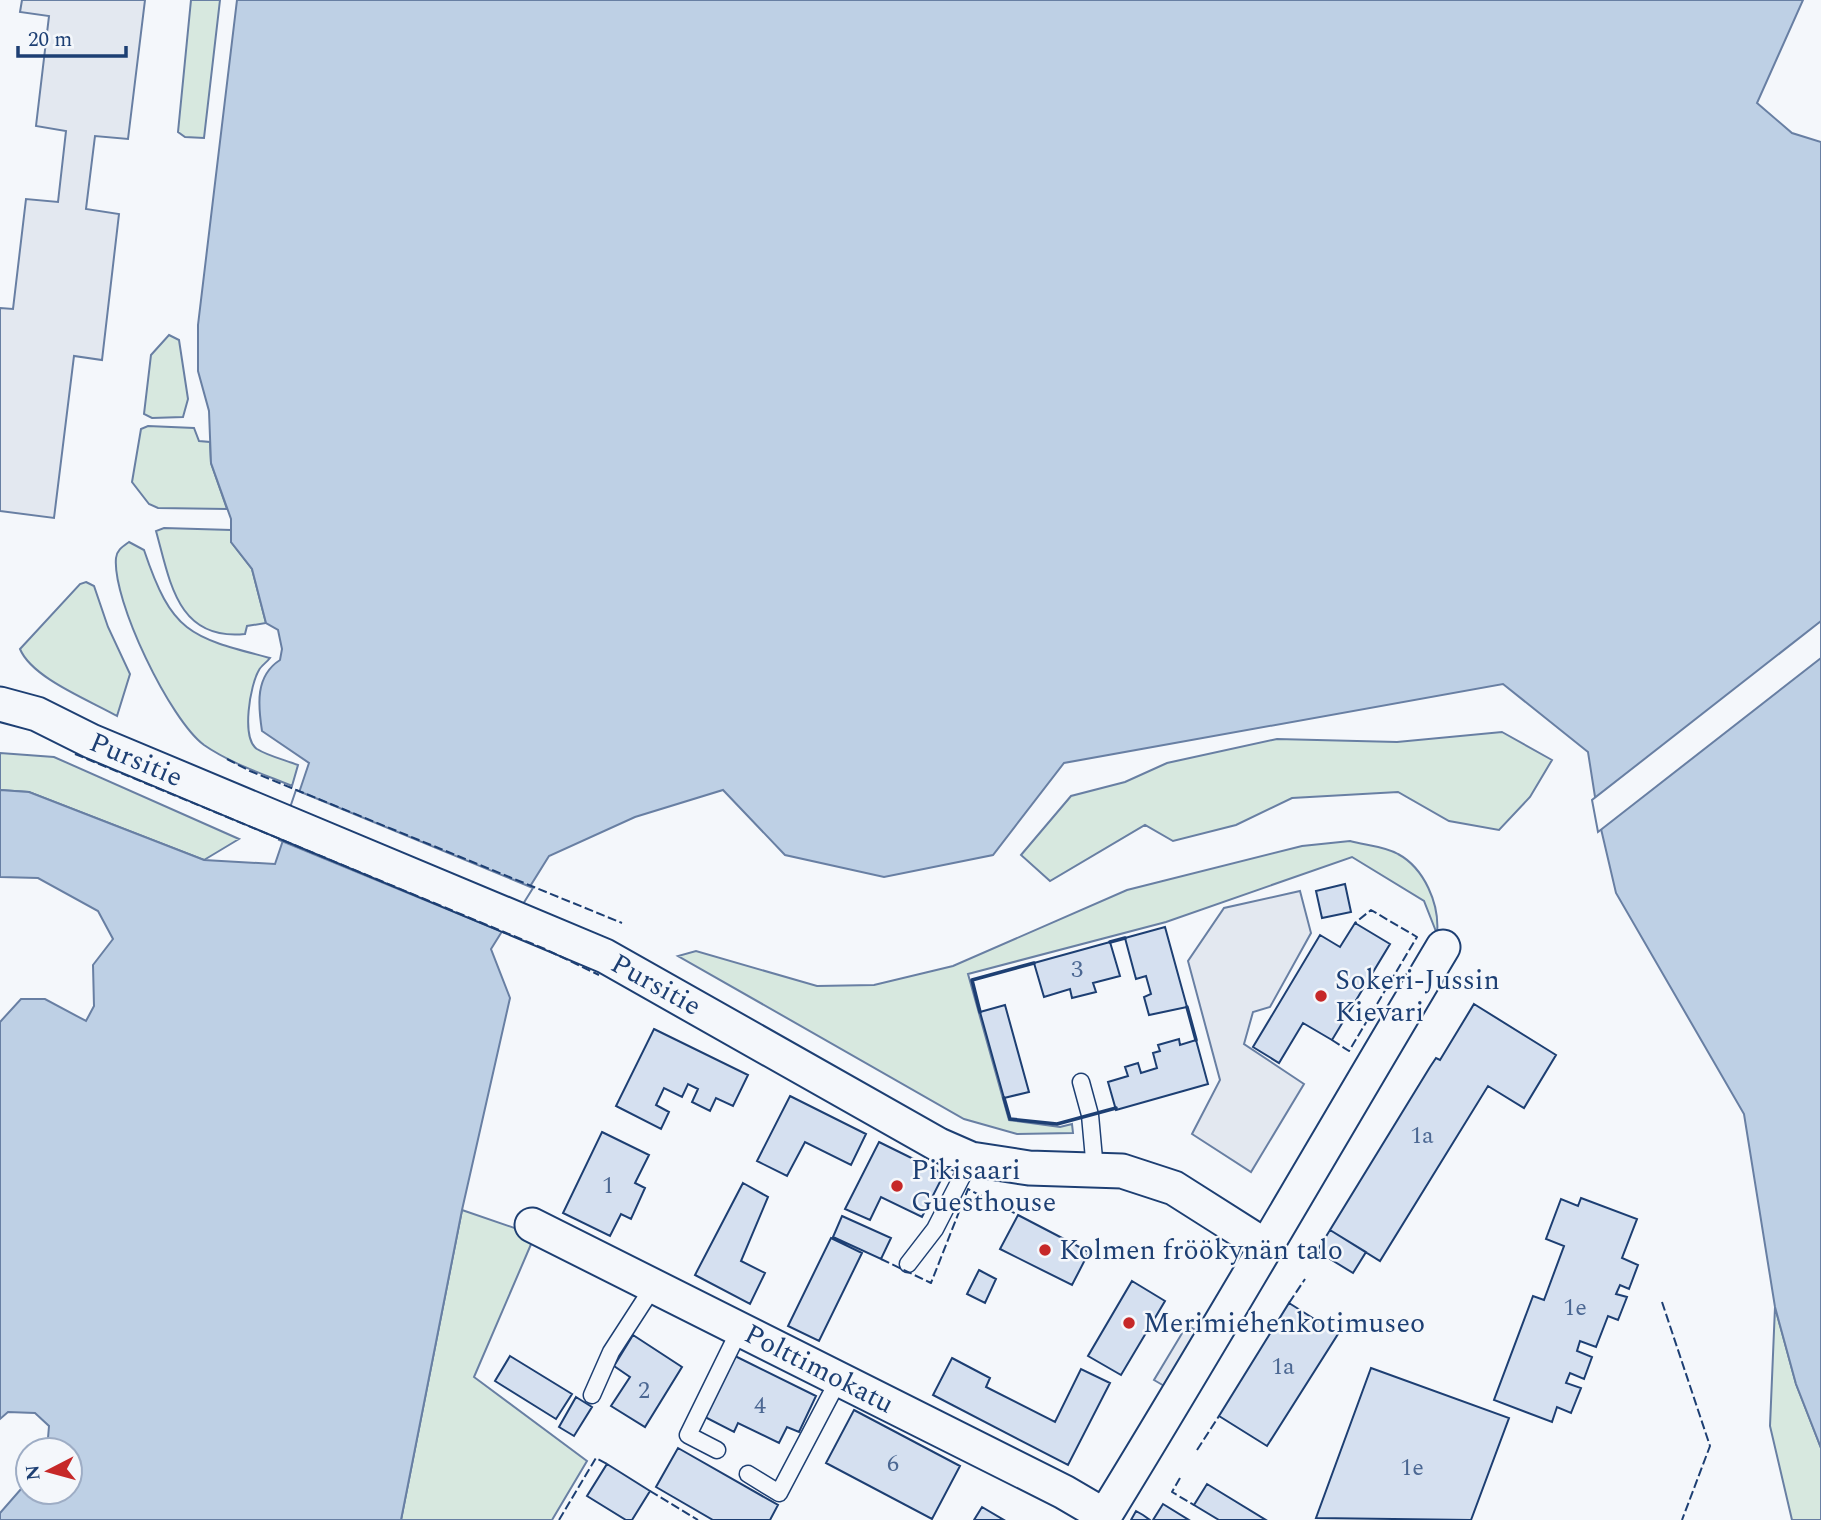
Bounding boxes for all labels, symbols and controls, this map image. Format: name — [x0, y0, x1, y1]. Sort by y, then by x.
scale bar — [18, 14, 126, 58]
text: 20 m — [28, 24, 72, 56]
street label: Pursitie — [83, 721, 189, 799]
street label: Pursitie — [603, 942, 709, 1028]
house number: 3 — [1071, 952, 1083, 988]
place label: Sokeri-Jussin Kievari — [1335, 959, 1500, 1034]
marker: Sokeri-Jussin Kievari — [1313, 988, 1329, 1004]
house number: 1a — [1410, 1118, 1434, 1154]
place label: Pikisaari Guesthouse — [911, 1149, 1056, 1224]
house number: 1 — [602, 1168, 614, 1204]
marker: Pikisaari Guesthouse — [889, 1178, 905, 1194]
place label: Kolmen fröökynän talo — [1059, 1229, 1343, 1272]
marker: Kolmen fröökynän talo — [1037, 1242, 1053, 1258]
house number: 1e — [1563, 1290, 1587, 1326]
place label: Merimiehenkotimuseo — [1143, 1302, 1425, 1345]
street label: Polttimokatu — [737, 1313, 901, 1425]
marker: Merimiehenkotimuseo — [1121, 1315, 1137, 1331]
house number: 1a — [1271, 1349, 1295, 1385]
house number: 2 — [638, 1373, 650, 1409]
house number: 4 — [754, 1388, 766, 1424]
north arrow — [14, 1436, 84, 1506]
house number: 6 — [887, 1446, 899, 1482]
house number: 1e — [1400, 1450, 1424, 1486]
text: N — [18, 1463, 49, 1482]

